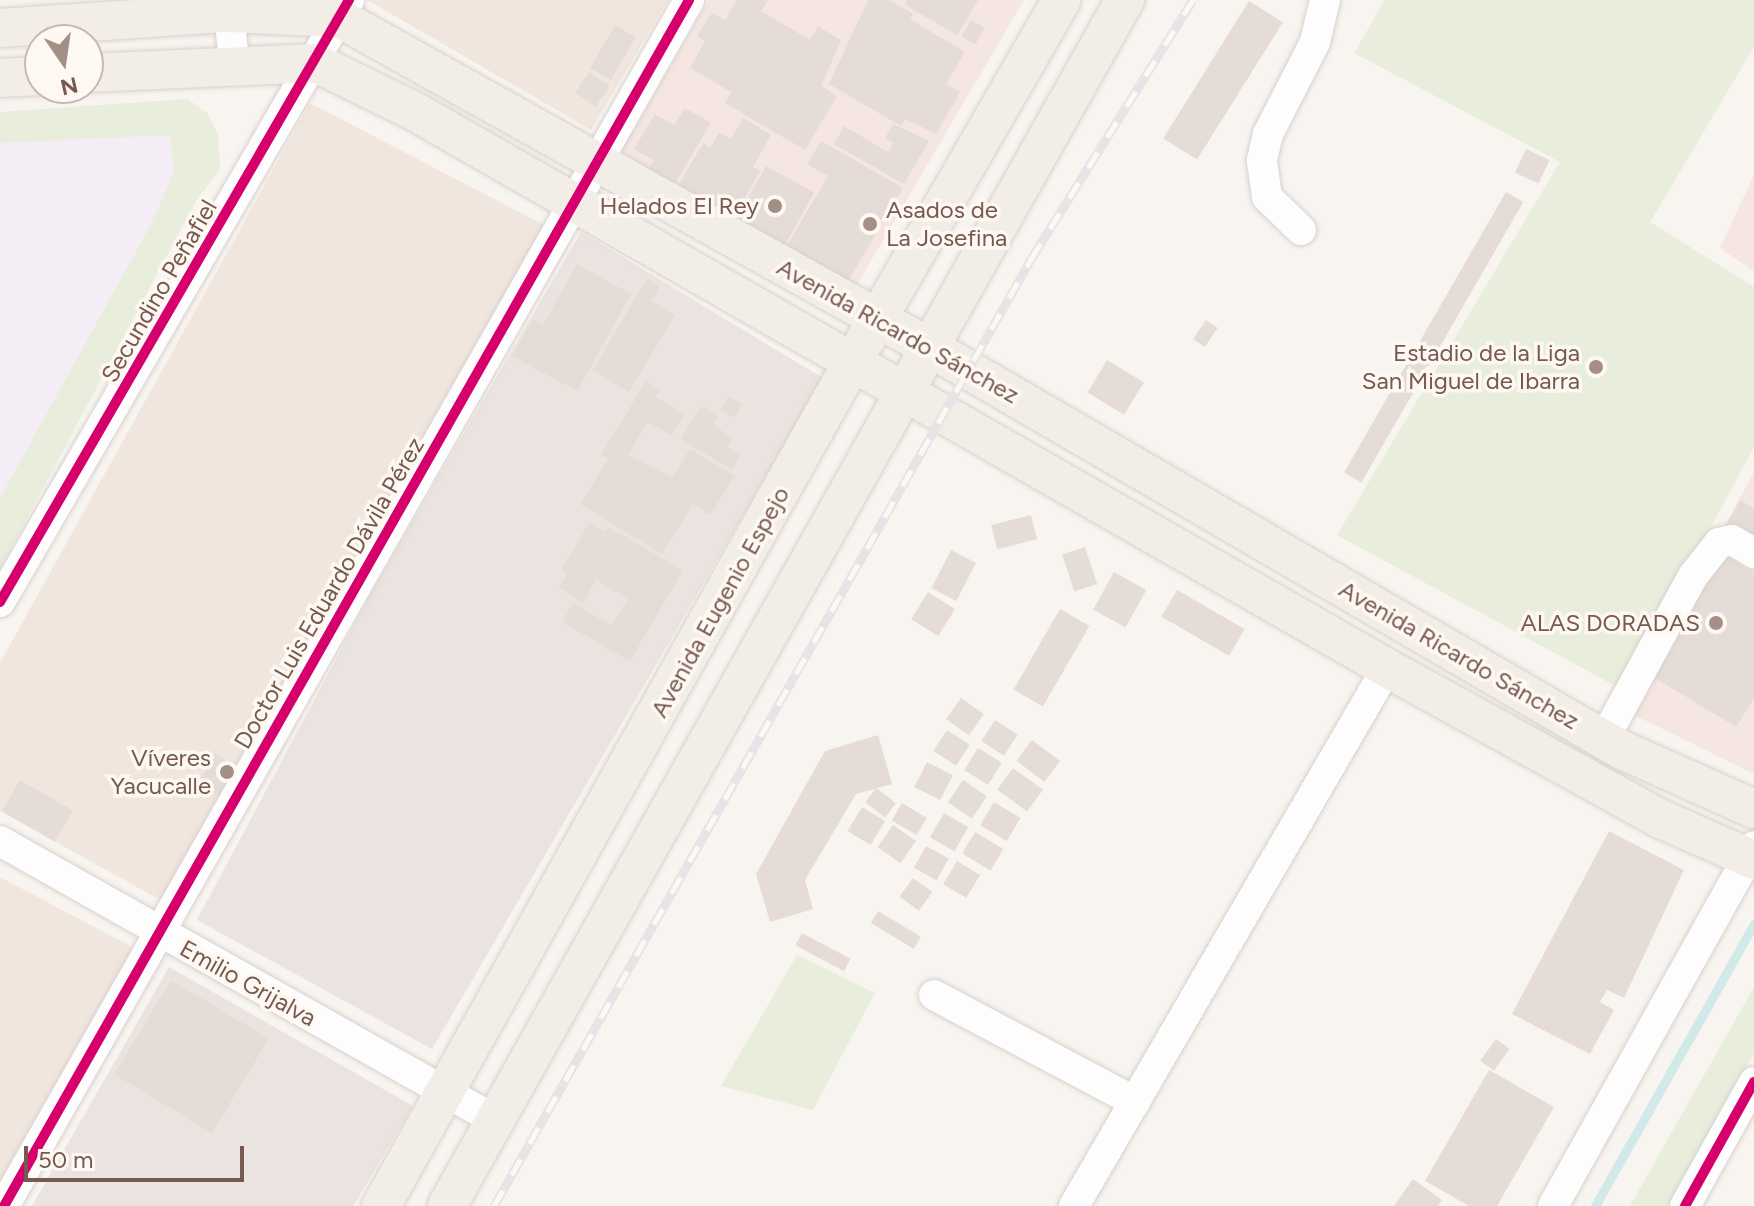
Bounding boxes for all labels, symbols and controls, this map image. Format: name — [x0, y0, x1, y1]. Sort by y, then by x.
north arrow — [24, 24, 104, 104]
text: N — [58, 71, 80, 101]
place label: Helados El Rey — [599, 192, 759, 220]
street label: Secundino Peñafiel — [95, 195, 223, 387]
place label: Asados de La Josefina — [886, 196, 1007, 252]
marker: Helados El Rey — [766, 197, 784, 215]
marker: Asados de La Josefina — [861, 215, 879, 233]
street label: Avenida Ricardo Sánchez — [772, 252, 1024, 410]
place label: Estadio de la Liga San Miguel de Ibarra — [1362, 339, 1580, 395]
marker: Estadio de la Liga San Miguel de Ibarra — [1587, 358, 1605, 376]
street label: Doctor Luis Eduardo Dávila Pérez — [228, 432, 430, 754]
street label: Avenida Eugenio Espejo — [645, 482, 795, 722]
street label: Avenida Ricardo Sánchez — [1334, 575, 1584, 735]
place label: ALAS DORADAS — [1520, 609, 1700, 637]
marker: ALAS DORADAS — [1707, 614, 1725, 632]
place label: Víveres Yacucalle — [110, 744, 211, 800]
marker: Víveres Yacucalle — [218, 763, 236, 781]
street label: Emilio Grijalva — [175, 934, 321, 1032]
scale bar — [28, 1130, 248, 1180]
text: 50 m — [38, 1145, 94, 1174]

